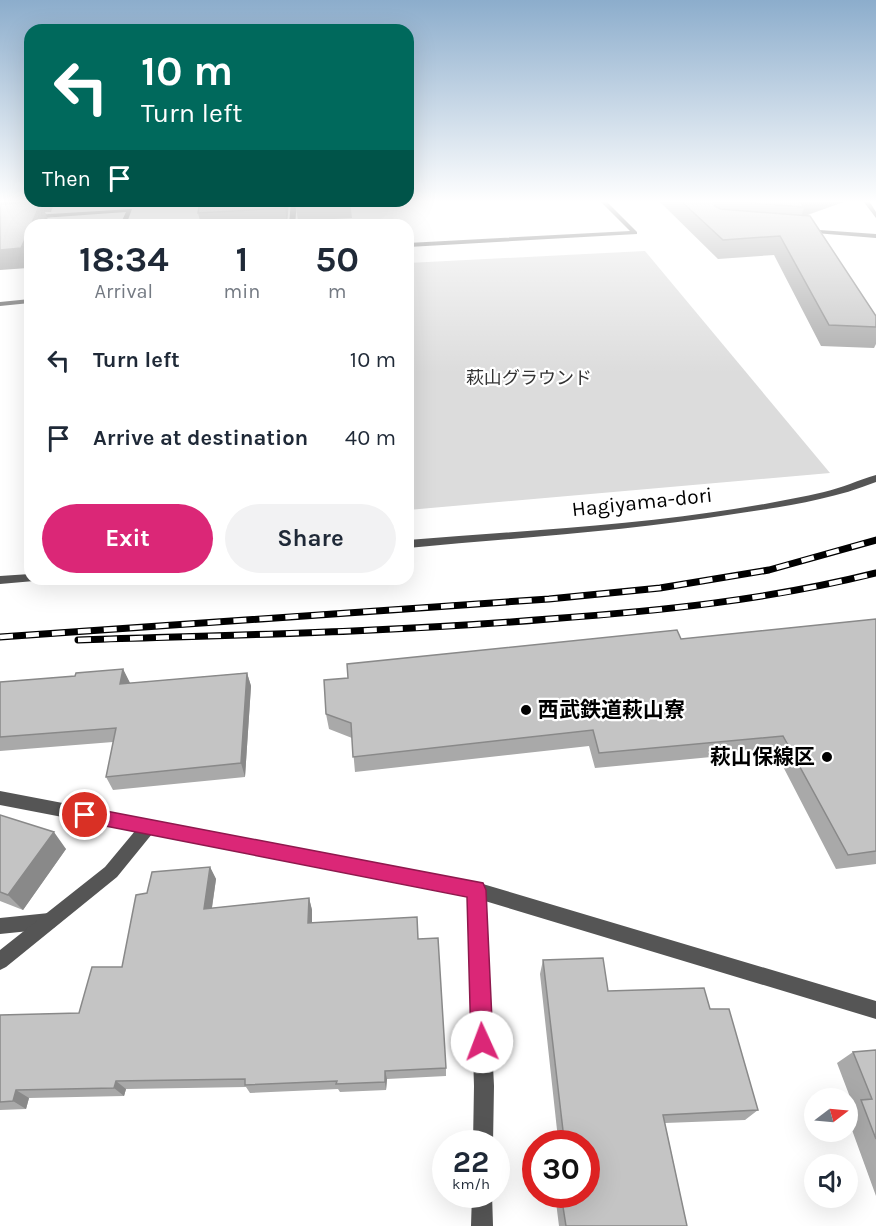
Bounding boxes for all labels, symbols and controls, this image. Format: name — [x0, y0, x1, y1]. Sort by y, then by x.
text: 10 m — [141, 46, 233, 96]
icon: left — [42, 48, 120, 126]
text: Turn left — [141, 97, 242, 129]
icon: arrive — [103, 162, 136, 195]
text: Then — [42, 166, 91, 192]
text: 18:34 — [79, 238, 169, 280]
text: 1 — [236, 238, 248, 280]
text: 50 — [315, 238, 359, 280]
text: Arrival — [94, 280, 153, 303]
text: min — [224, 280, 260, 303]
text: m — [328, 280, 347, 303]
icon: left — [42, 344, 75, 377]
text: Turn left — [93, 347, 180, 373]
text: 10 m — [350, 347, 396, 373]
park label: 萩山グラウンド — [466, 367, 592, 389]
icon: arrive — [42, 422, 75, 455]
text: Arrive at destination — [93, 425, 308, 451]
text: 40 m — [345, 425, 396, 451]
street label: Hagiyama-dori — [570, 483, 714, 521]
button: Exit — [42, 504, 213, 573]
button: Share — [225, 504, 396, 573]
place label: 西武鉄道萩山寮 — [538, 698, 685, 722]
marker: 西武鉄道萩山寮 — [519, 703, 533, 717]
place label: 萩山保線区 — [710, 745, 815, 769]
marker: 萩山保線区 — [820, 750, 834, 764]
pin — [59, 789, 110, 840]
icon: arrive — [68, 798, 101, 831]
position arrow — [450, 1010, 514, 1074]
north arrow — [804, 1088, 858, 1142]
map controls — [804, 1088, 858, 1208]
speed limit sign: 30 — [522, 1130, 600, 1208]
text: 22 — [453, 1144, 489, 1180]
button: sound — [804, 1154, 858, 1208]
text: km/h — [452, 1175, 490, 1193]

